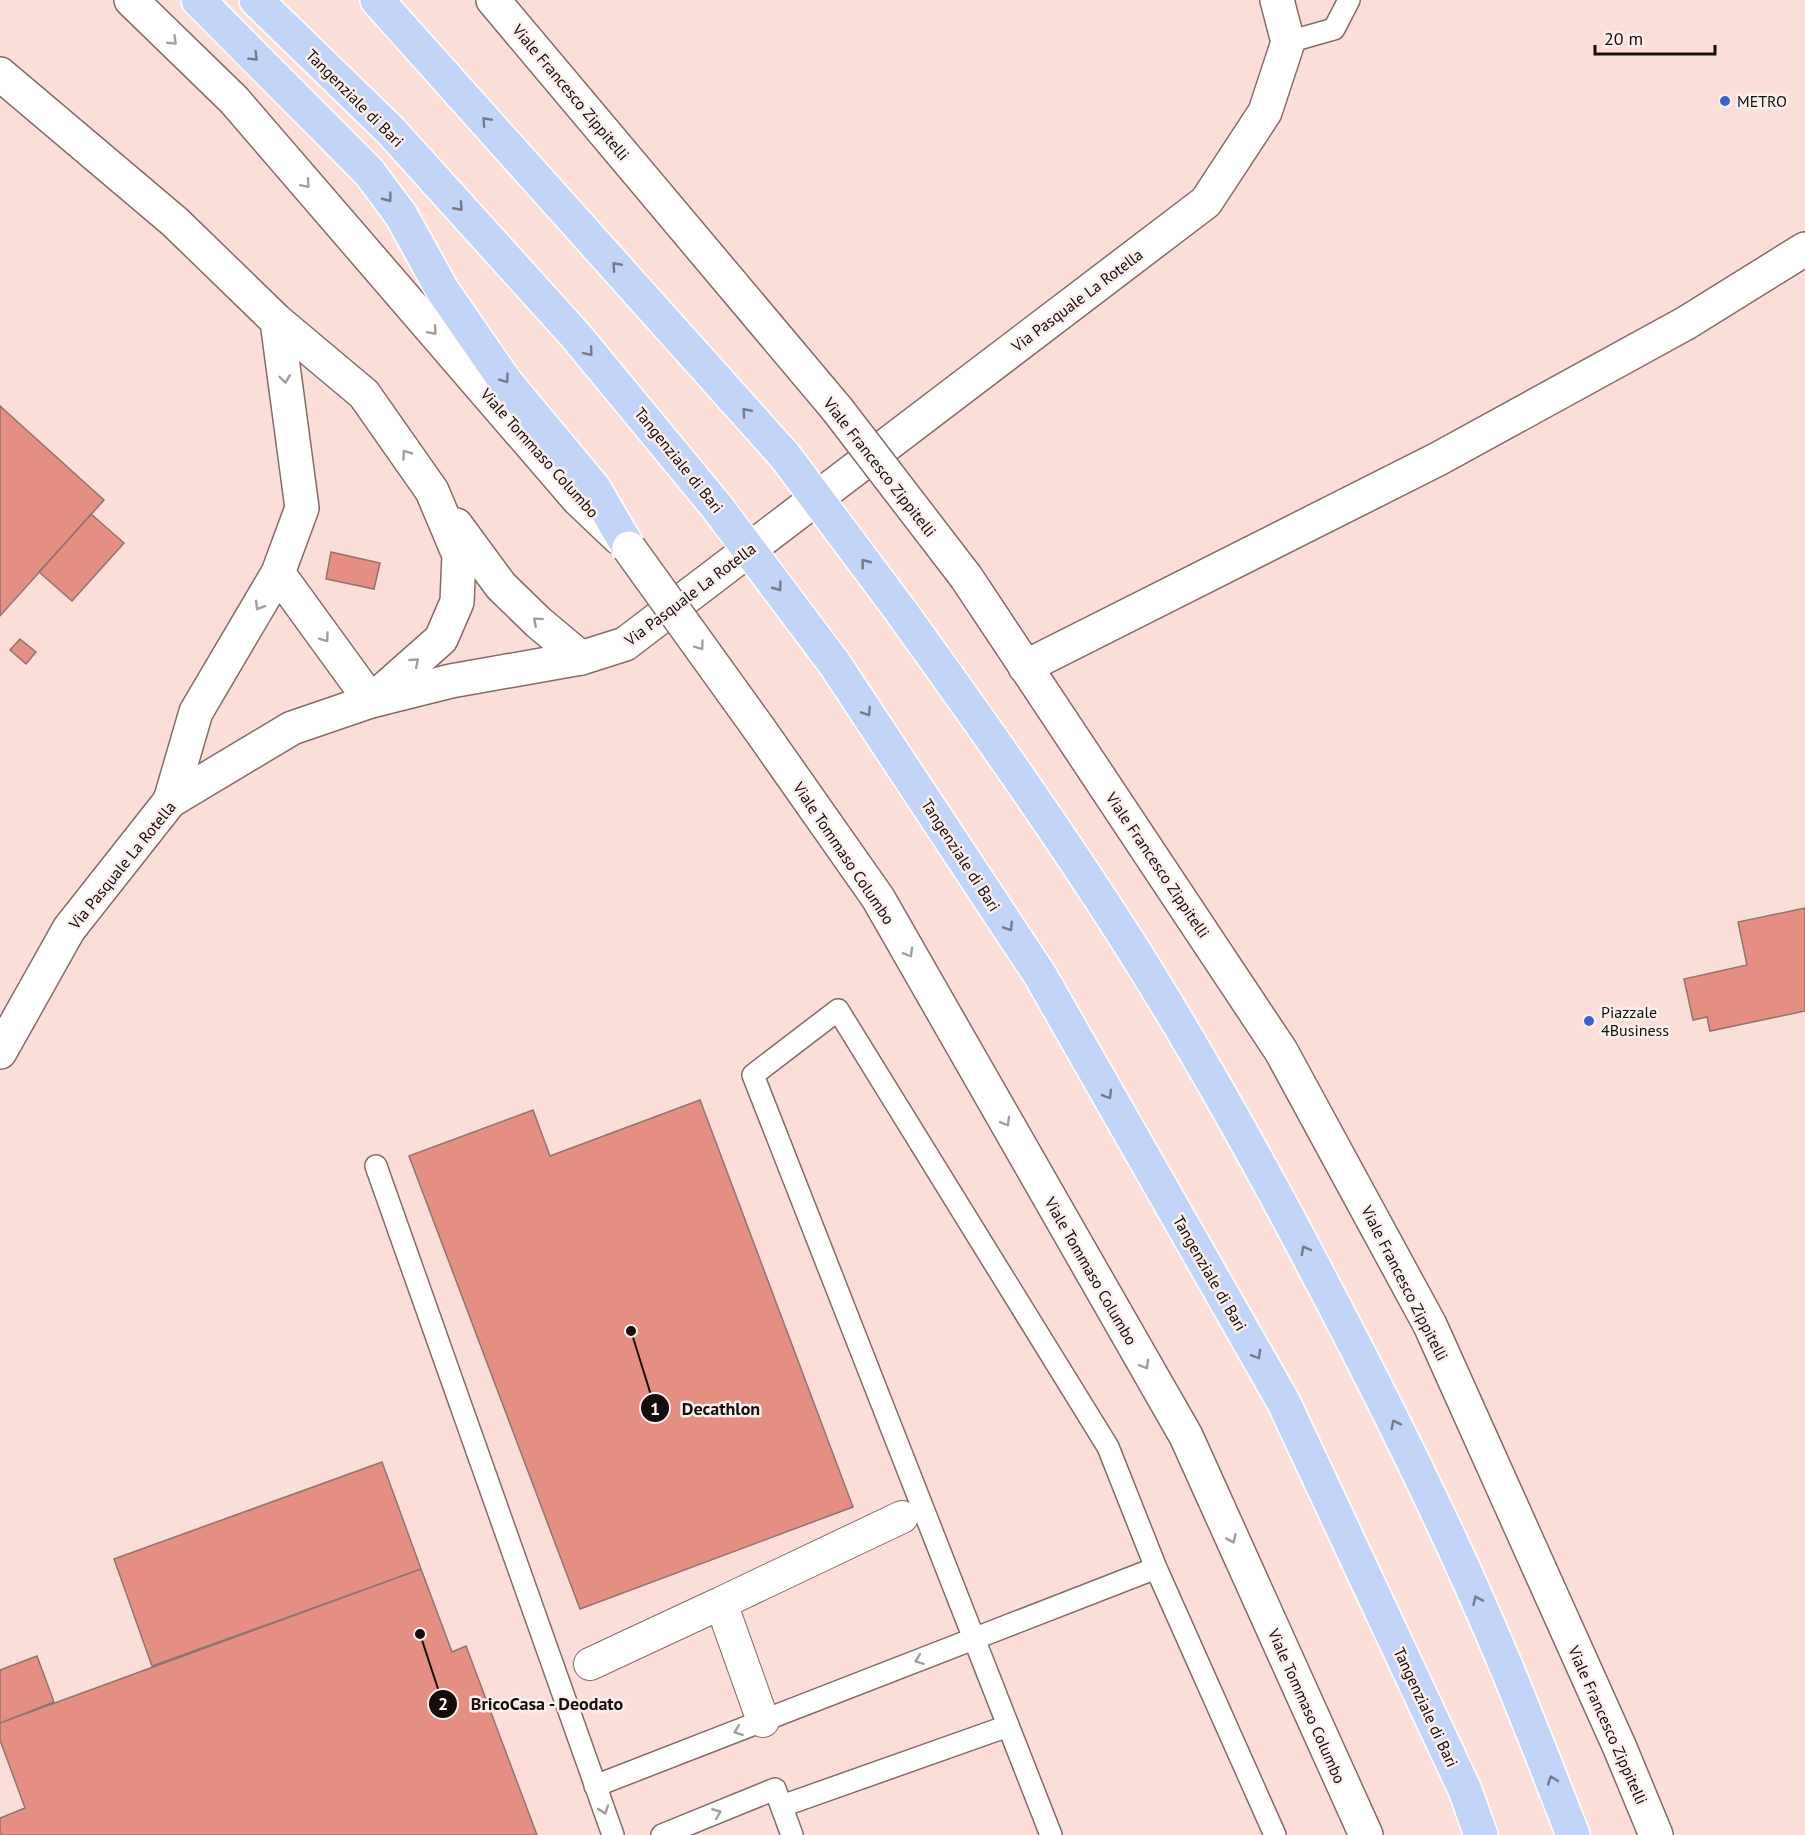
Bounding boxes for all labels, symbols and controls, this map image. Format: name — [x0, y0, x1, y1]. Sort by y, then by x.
scale bar — [1595, 18, 1715, 56]
street label: Viale Francesco Zippitelli — [508, 19, 634, 164]
text: 20 m — [1604, 27, 1643, 50]
one-way arrow — [166, 33, 177, 44]
street label: Tangenziale di Bari — [302, 45, 408, 151]
one-way arrow — [247, 49, 258, 60]
place label: METRO — [1737, 91, 1787, 111]
marker: METRO — [1718, 94, 1732, 108]
one-way arrow — [482, 117, 493, 128]
one-way arrow — [299, 177, 310, 188]
one-way arrow — [381, 191, 392, 202]
one-way arrow — [452, 200, 463, 210]
street label: Via Pasquale La Rotella — [1007, 244, 1147, 356]
one-way arrow — [612, 263, 623, 273]
one-way arrow — [426, 324, 437, 335]
one-way arrow — [582, 345, 593, 356]
one-way arrow — [497, 373, 508, 384]
one-way arrow — [278, 375, 290, 384]
street label: Viale Tommaso Columbo — [476, 383, 603, 522]
street label: Viale Francesco Zippitelli — [819, 392, 941, 541]
street label: Tangenziale di Bari — [630, 403, 728, 517]
one-way arrow — [742, 408, 753, 418]
one-way arrow — [402, 450, 413, 461]
street label: Via Pasquale La Rotella — [620, 538, 760, 650]
one-way arrow — [861, 559, 872, 570]
one-way arrow — [770, 580, 781, 591]
one-way arrow — [254, 600, 266, 610]
one-way arrow — [533, 617, 544, 628]
one-way arrow — [317, 631, 328, 642]
one-way arrow — [693, 640, 704, 651]
one-way arrow — [408, 658, 418, 669]
one-way arrow — [859, 706, 871, 716]
street label: Viale Tommaso Columbo — [788, 777, 899, 928]
street label: Viale Francesco Zippitelli — [1101, 788, 1214, 942]
street label: Tangenziale di Bari — [917, 795, 1005, 915]
street label: Via Pasquale La Rotella — [64, 797, 180, 934]
one-way arrow — [1001, 921, 1013, 931]
one-way arrow — [902, 947, 914, 957]
place label: Piazzale 4Business — [1601, 1002, 1669, 1040]
marker: Piazzale 4Business — [1582, 1014, 1596, 1028]
one-way arrow — [1101, 1089, 1113, 1099]
one-way arrow — [999, 1116, 1011, 1127]
street label: Viale Tommaso Columbo — [1040, 1193, 1142, 1349]
street label: Viale Francesco Zippitelli — [1357, 1201, 1453, 1364]
street label: Tangenziale di Bari — [1169, 1212, 1251, 1334]
one-way arrow — [1301, 1246, 1312, 1257]
one-way arrow — [1250, 1349, 1261, 1360]
one-way arrow — [1138, 1358, 1149, 1369]
callout: Decathlon — [640, 1390, 773, 1426]
text: 1 — [650, 1397, 660, 1420]
text: Decathlon — [682, 1397, 760, 1420]
one-way arrow — [1390, 1419, 1402, 1430]
one-way arrow — [1225, 1532, 1237, 1543]
one-way arrow — [1473, 1596, 1485, 1607]
street label: Viale Tommaso Columbo — [1263, 1625, 1350, 1787]
street label: Viale Francesco Zippitelli — [1564, 1642, 1652, 1807]
street label: Tangenziale di Bari — [1389, 1644, 1463, 1770]
one-way arrow — [915, 1653, 926, 1665]
callout: BricoCasa - Deodato — [428, 1686, 636, 1722]
text: 2 — [438, 1692, 448, 1715]
text: BricoCasa - Deodato — [471, 1692, 624, 1715]
one-way arrow — [733, 1723, 743, 1736]
one-way arrow — [1546, 1776, 1559, 1786]
one-way arrow — [596, 1805, 609, 1815]
one-way arrow — [710, 1808, 721, 1820]

